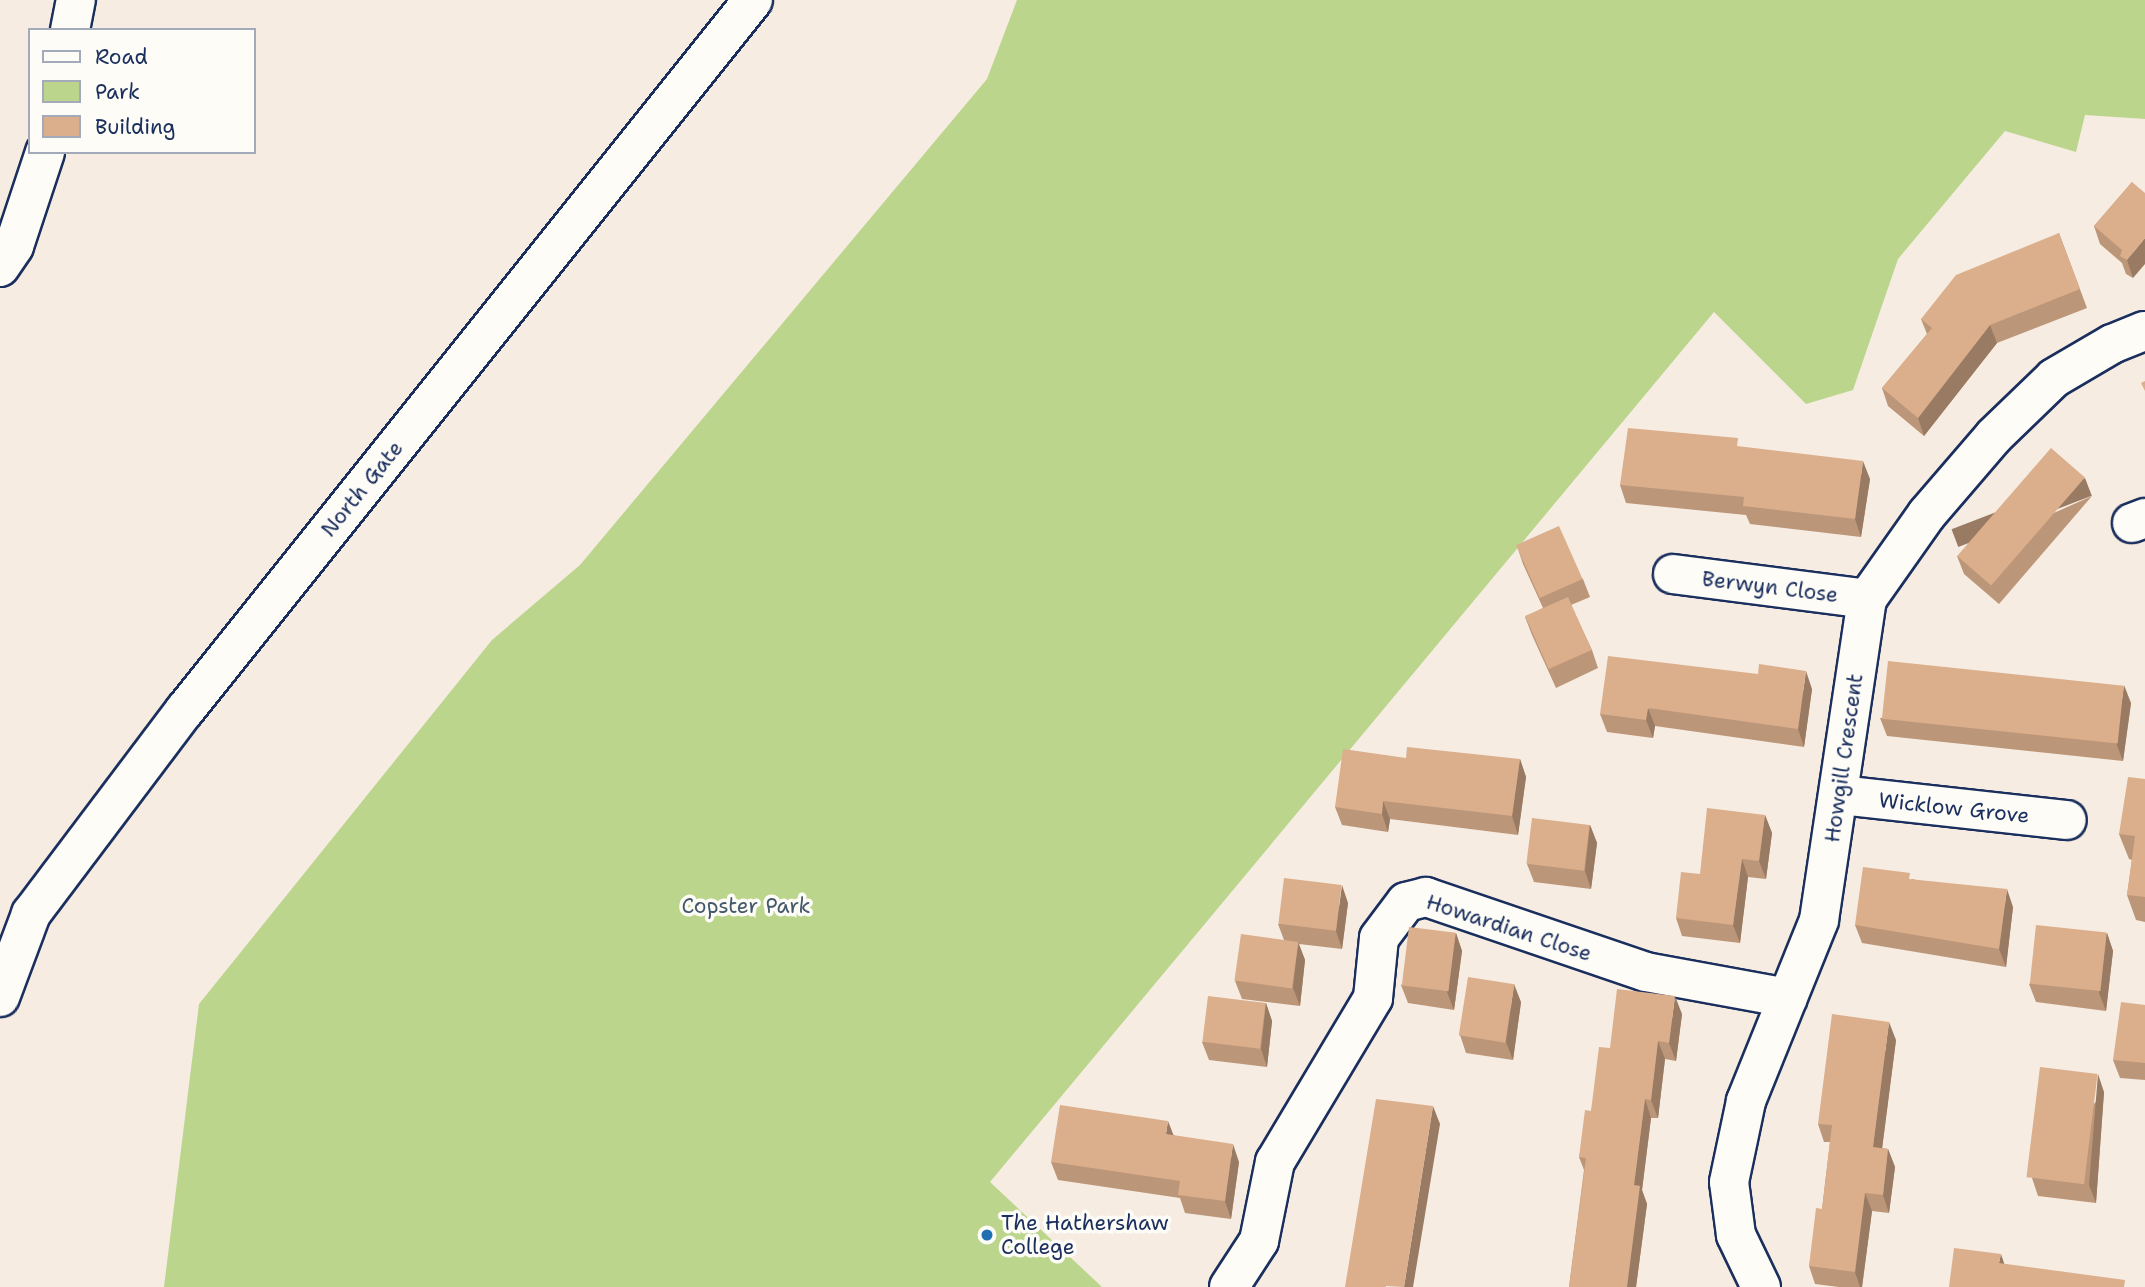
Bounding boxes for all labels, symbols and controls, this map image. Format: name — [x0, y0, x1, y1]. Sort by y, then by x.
legend — [28, 28, 256, 154]
text: Road — [95, 43, 148, 71]
text: Park — [95, 78, 140, 106]
text: Building — [95, 113, 175, 141]
street label: North Gate — [316, 436, 408, 542]
street label: Berwyn Close — [1701, 566, 1839, 608]
street label: Howgill Crescent — [1820, 672, 1868, 844]
street label: Wicklow Grove — [1877, 788, 2031, 828]
street label: Howardian Close — [1423, 889, 1595, 967]
park label: Copster Park — [682, 893, 810, 919]
place label: The Hathershaw College — [1001, 1210, 1169, 1260]
marker: The Hathershaw College — [979, 1227, 995, 1243]

